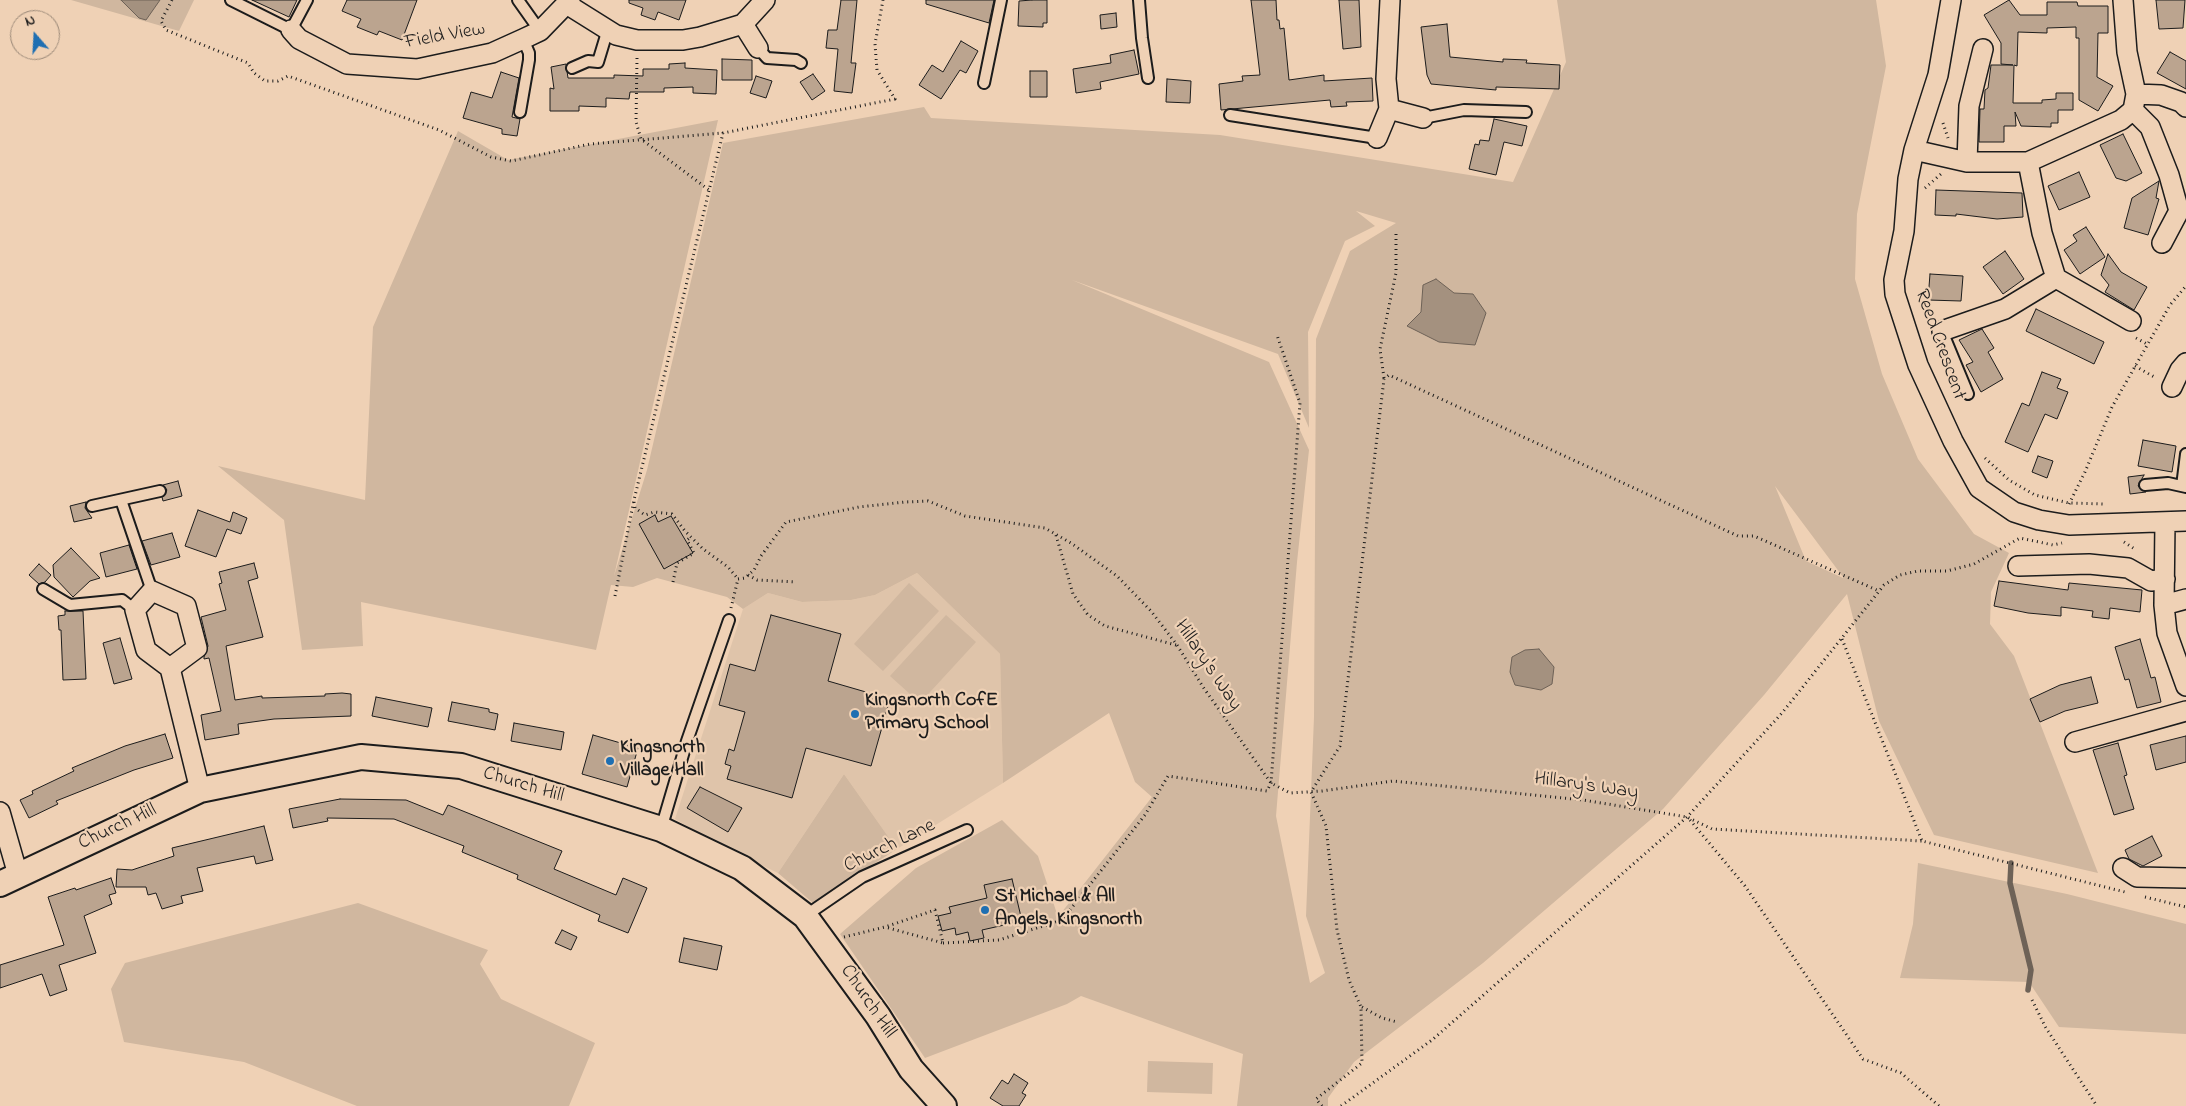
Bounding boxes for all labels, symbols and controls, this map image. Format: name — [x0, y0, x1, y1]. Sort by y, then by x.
north arrow — [10, 10, 60, 60]
text: N — [22, 10, 38, 33]
street label: Field View — [403, 18, 487, 56]
street label: Reed Crescent — [1908, 286, 1970, 404]
street label: Hillary's Way — [1168, 616, 1246, 716]
place label: Kingsnorth CofE Primary School — [865, 690, 998, 737]
marker: Kingsnorth CofE Primary School — [849, 708, 861, 720]
place label: Kingsnorth Village Hall — [620, 737, 705, 784]
marker: Kingsnorth Village Hall — [604, 755, 616, 767]
street label: Church Hill — [480, 762, 566, 810]
street label: Hillary's Way — [1532, 768, 1640, 806]
street label: Church Hill — [75, 800, 161, 856]
street label: Church Lane — [840, 815, 940, 879]
place label: St Michael & All Angels, Kingsnorth — [995, 886, 1142, 933]
marker: St Michael & All Angels, Kingsnorth — [979, 904, 991, 916]
street label: Church Hill — [834, 961, 900, 1043]

